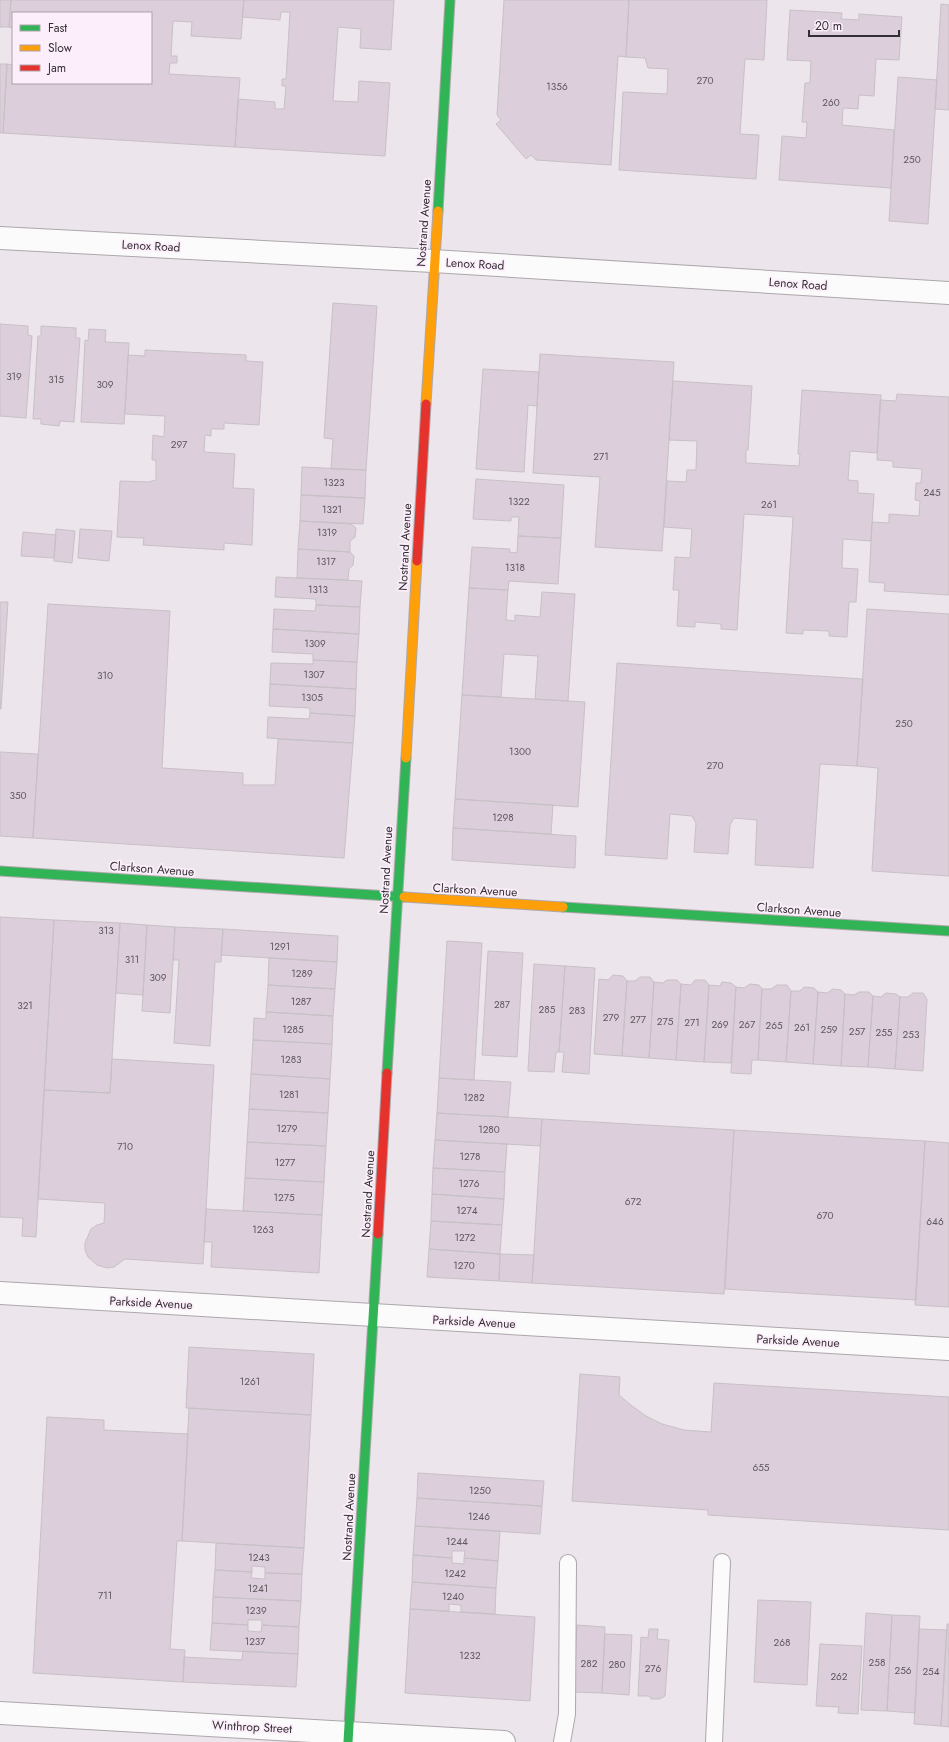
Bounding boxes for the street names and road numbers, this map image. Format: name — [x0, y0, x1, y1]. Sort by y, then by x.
street label: Nostrand Avenue — [412, 179, 436, 267]
street label: Lenox Road — [121, 235, 181, 257]
street label: Lenox Road — [445, 253, 505, 275]
street label: Lenox Road — [768, 273, 828, 295]
street label: Nostrand Avenue — [394, 503, 416, 591]
street label: Nostrand Avenue — [375, 826, 397, 914]
street label: Clarkson Avenue — [109, 857, 195, 881]
street label: Clarkson Avenue — [432, 879, 518, 901]
street label: Clarkson Avenue — [756, 898, 842, 922]
street label: Nostrand Avenue — [357, 1150, 379, 1238]
street label: Parkside Avenue — [109, 1292, 193, 1314]
street label: Parkside Avenue — [432, 1311, 516, 1333]
street label: Parkside Avenue — [756, 1330, 840, 1352]
street label: Nostrand Avenue — [338, 1473, 360, 1561]
street label: Winthrop Street — [212, 1716, 293, 1738]

